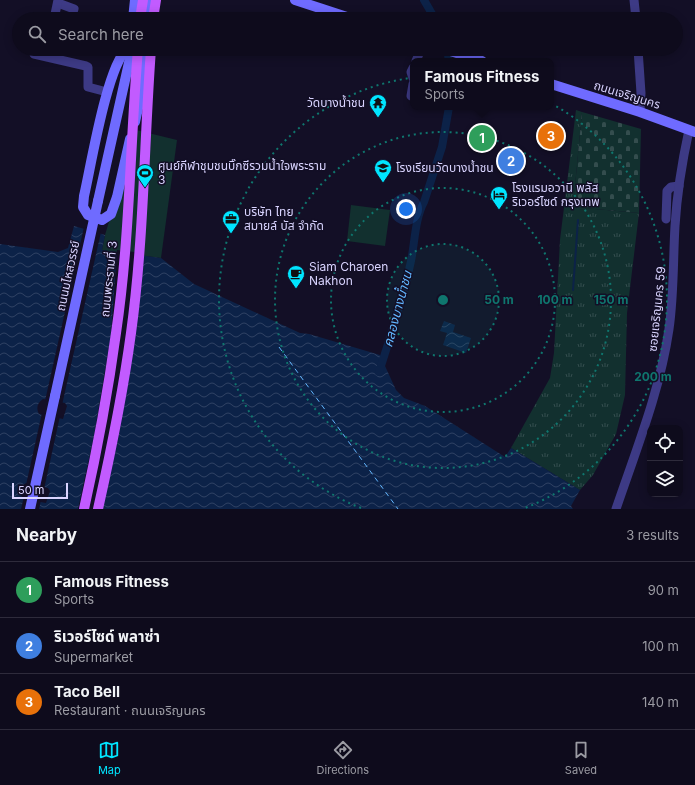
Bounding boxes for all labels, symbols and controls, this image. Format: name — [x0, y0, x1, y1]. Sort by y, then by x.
search box — [12, 12, 683, 56]
icon: search — [26, 23, 48, 45]
text: Search here — [58, 25, 144, 44]
popup — [410, 58, 554, 110]
text: Famous Fitness — [425, 67, 539, 86]
street label: ถนนเจริญนคร — [592, 77, 662, 112]
text: Sports — [425, 86, 465, 102]
temple icon: วัดบางน้ำชน — [368, 93, 388, 118]
place label: วัดบางน้ำชน — [307, 94, 365, 110]
pin: 3 — [538, 121, 564, 151]
pin: 1 — [469, 123, 495, 153]
pin: 2 — [498, 146, 524, 176]
place label: ศูนย์กีฬาชุมชนบิ๊กซีรวมน้ำใจพระราม 3 — [158, 157, 326, 187]
school or university icon: โรงเรียนวัดบางน้ำชน — [373, 158, 393, 183]
place label: โรงเรียนวัดบางน้ำชน — [396, 159, 494, 175]
sports icon: ศูนย์กีฬาชุมชนบิ๊กซีรวมน้ำใจพระราม 3 — [135, 163, 155, 188]
place label: โรงแรมอวานี พลัส ริเวอร์ไซด์ กรุงเทพ — [511, 180, 600, 209]
hotel icon: โรงแรมอวานี พลัส ริเวอร์ไซด์ กรุงเทพ — [489, 185, 509, 210]
your location — [396, 199, 416, 219]
place label: บริษัท ไทย สมายล์ บัส จำกัด — [244, 204, 324, 233]
office icon: บริษัท ไทย สมายล์ บัส จำกัด — [221, 209, 241, 234]
street label: ถนนมไหสวรรย์ — [53, 239, 82, 312]
street label: ถนนพระรามที่ 3 — [96, 240, 120, 318]
place label: Siam Charoen Nakhon — [309, 259, 388, 288]
cafe icon: Siam Charoen Nakhon — [286, 264, 306, 289]
street label: ซอยเจริญนคร 59 — [645, 266, 668, 352]
water label: คลองบางน้ำชน — [378, 268, 415, 349]
text: 50 m — [484, 292, 514, 307]
text: 100 m — [537, 292, 573, 307]
text: 150 m — [594, 292, 628, 307]
centre of rings — [436, 293, 450, 307]
text: 200 m — [634, 369, 672, 384]
map controls — [647, 425, 683, 497]
button: locate — [647, 425, 683, 461]
button: layers — [647, 461, 683, 497]
scale bar — [12, 481, 68, 500]
text: 50 m — [18, 483, 44, 497]
text: Nearby — [16, 525, 77, 545]
text: 3 results — [626, 527, 679, 543]
text: Famous Fitness — [54, 572, 169, 591]
text: 1 — [26, 582, 32, 598]
text: 90 m — [648, 582, 679, 598]
text: Sports — [54, 591, 94, 607]
text: ริเวอร์ไซด์ พลาซ่า — [54, 627, 160, 646]
text: 2 — [25, 638, 33, 654]
text: 100 m — [642, 638, 679, 654]
text: Supermarket — [54, 649, 133, 665]
text: Taco Bell — [54, 682, 120, 701]
text: 3 — [25, 694, 33, 710]
text: 140 m — [642, 694, 679, 710]
text: Restaurant · ถนนเจริญนคร — [54, 702, 206, 718]
tab: Map — [98, 739, 121, 777]
tab: Directions — [317, 739, 369, 777]
tab: Saved — [565, 739, 597, 777]

